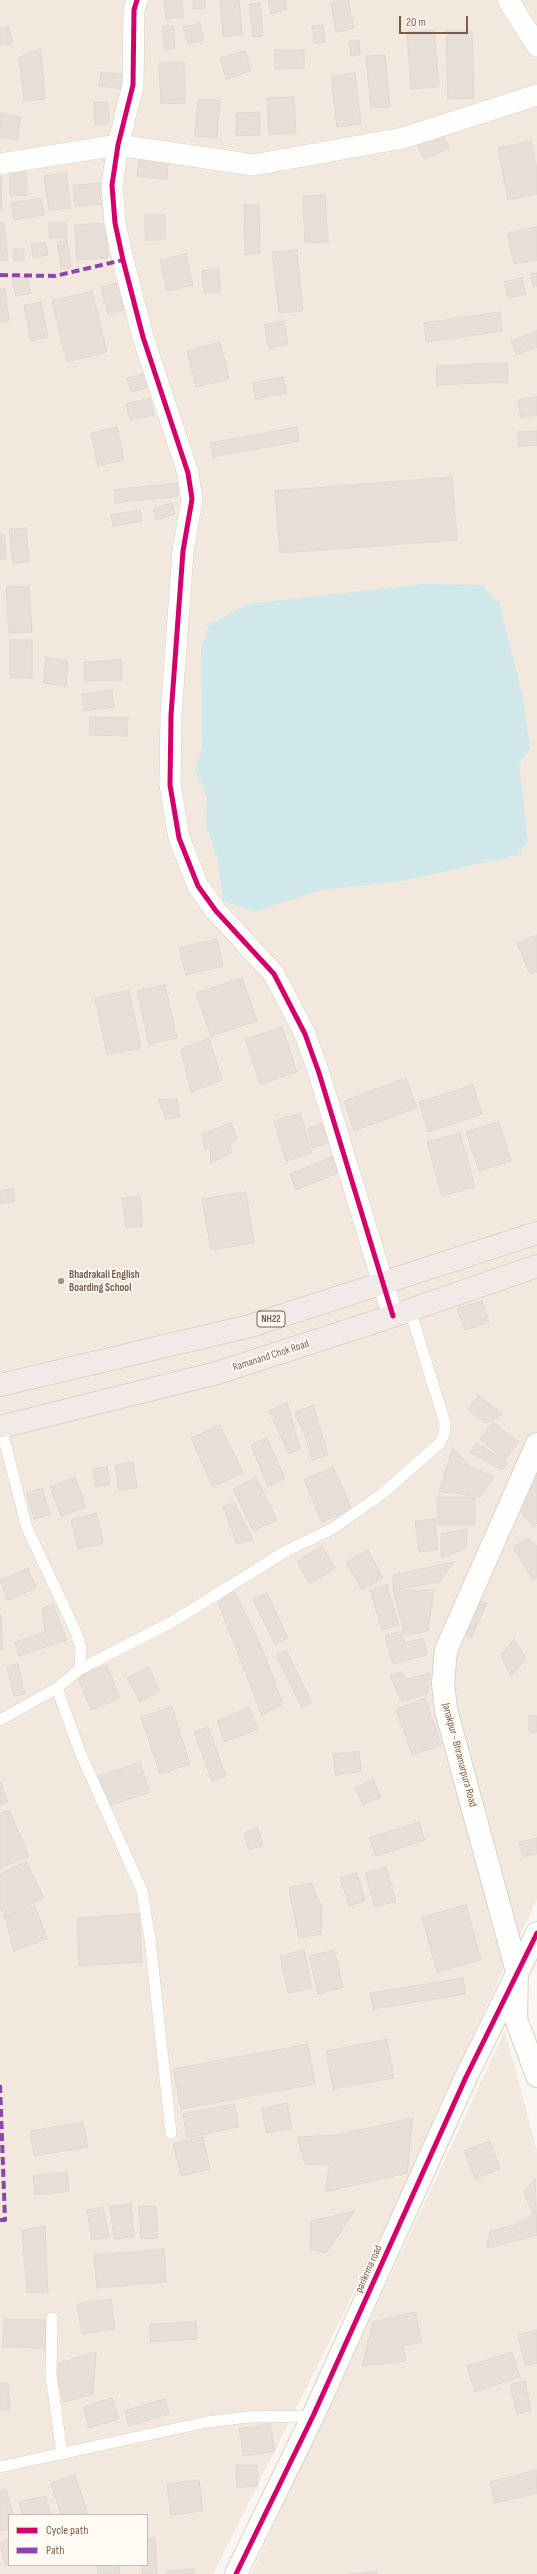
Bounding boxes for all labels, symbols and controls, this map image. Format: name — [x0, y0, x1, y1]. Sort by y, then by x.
scale bar — [401, 8, 470, 34]
text: 20 m — [406, 15, 426, 30]
place label: Bhadrakali English Boarding School — [69, 1268, 140, 1294]
marker: Bhadrakali English Boarding School — [56, 1276, 66, 1286]
road number: NH22 — [257, 1311, 285, 1327]
street label: Ramanand Chok Road — [231, 1337, 311, 1375]
street label: Janakpur - Bhramarpura Road — [439, 1702, 479, 1808]
street label: parikrma road — [353, 2243, 385, 2295]
legend — [8, 2514, 148, 2566]
text: Cycle path — [46, 2523, 88, 2538]
text: Path — [46, 2543, 64, 2558]

